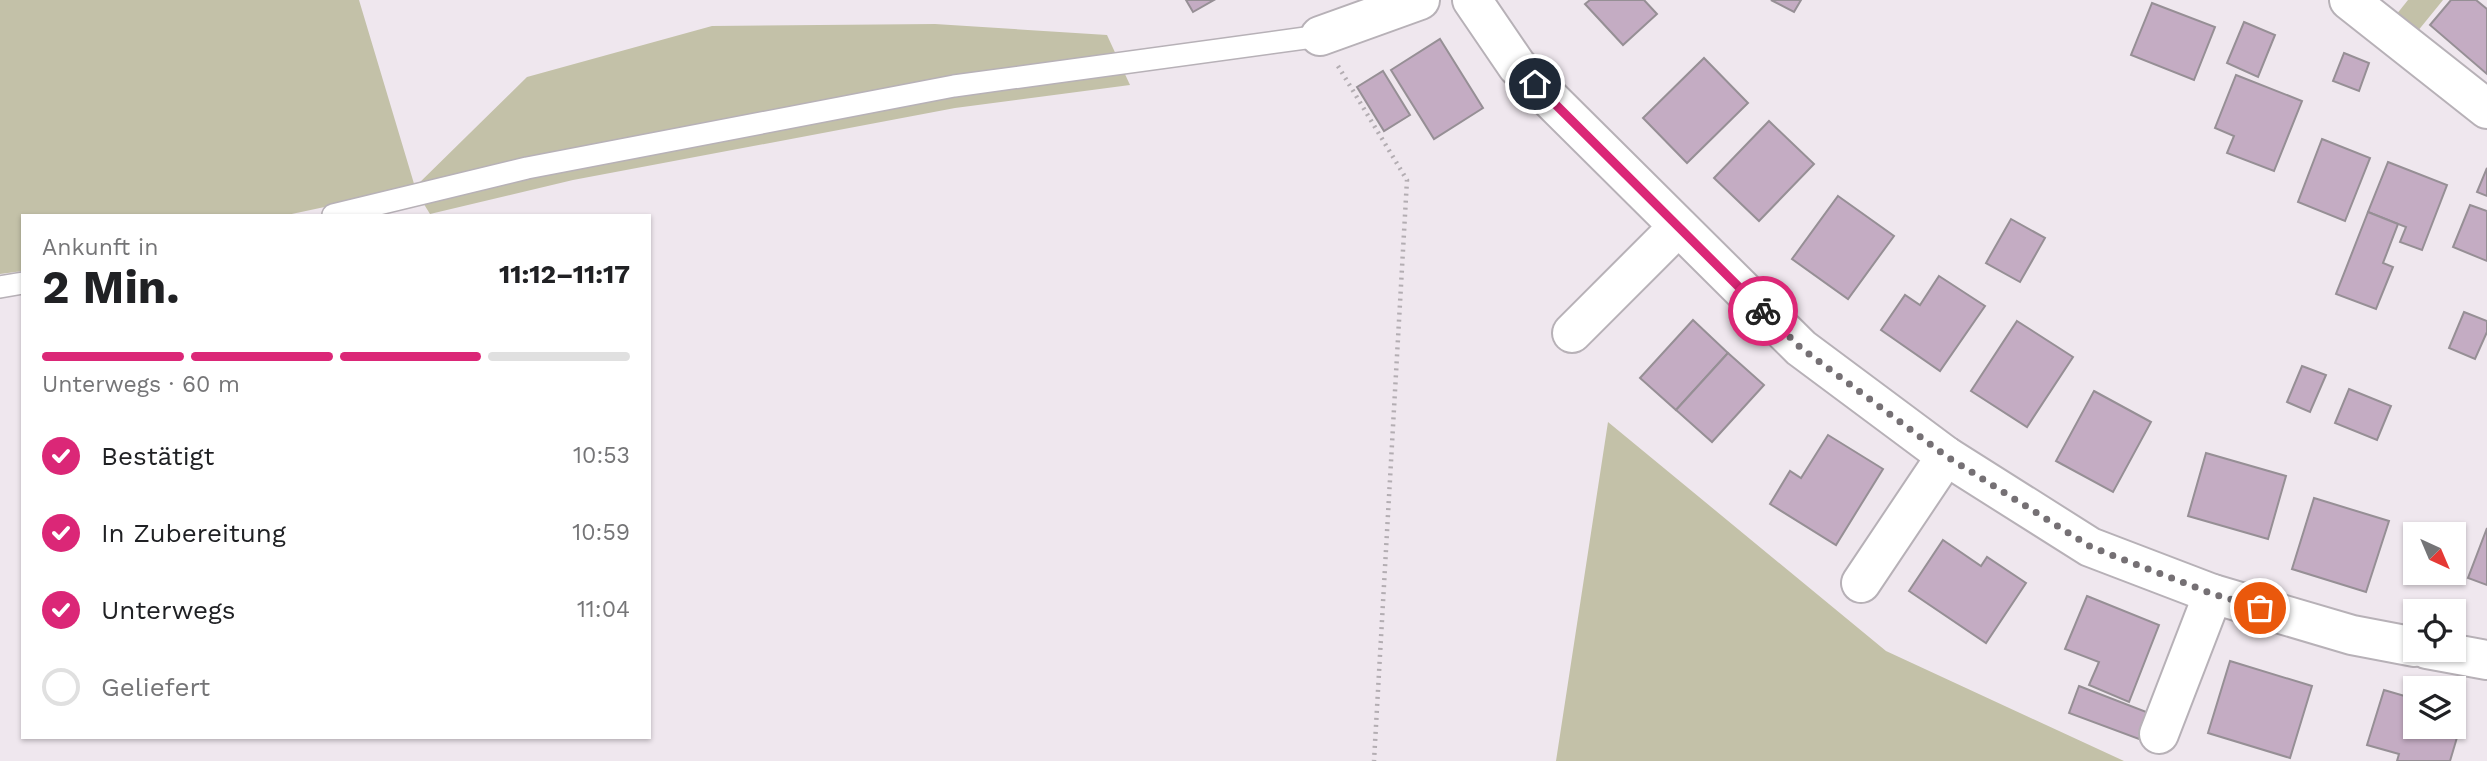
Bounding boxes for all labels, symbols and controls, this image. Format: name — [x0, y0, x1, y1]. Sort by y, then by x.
pin — [1505, 54, 1565, 114]
icon: home — [1516, 65, 1554, 103]
text: Ankunft in — [42, 234, 158, 261]
text: 11:12–11:17 — [499, 259, 630, 289]
text: 2 Min. — [42, 260, 180, 314]
courier — [1728, 276, 1798, 346]
icon: bike — [1744, 292, 1782, 330]
text: Unterwegs · 60 m — [42, 371, 240, 398]
icon: check — [42, 437, 80, 475]
text: Bestätigt — [101, 441, 214, 471]
text: 10:53 — [573, 442, 630, 469]
icon: check — [42, 514, 80, 552]
text: In Zubereitung — [101, 518, 286, 548]
text: 10:59 — [572, 519, 630, 546]
north arrow — [2403, 522, 2466, 584]
map controls — [2403, 522, 2466, 739]
pin — [2230, 578, 2290, 638]
icon: bag — [2241, 589, 2279, 627]
icon: check — [42, 591, 80, 629]
text: Unterwegs — [101, 595, 236, 625]
text: 11:04 — [577, 596, 630, 623]
button: locate — [2403, 599, 2466, 662]
text: Geliefert — [101, 672, 210, 702]
button: layers — [2403, 676, 2466, 739]

